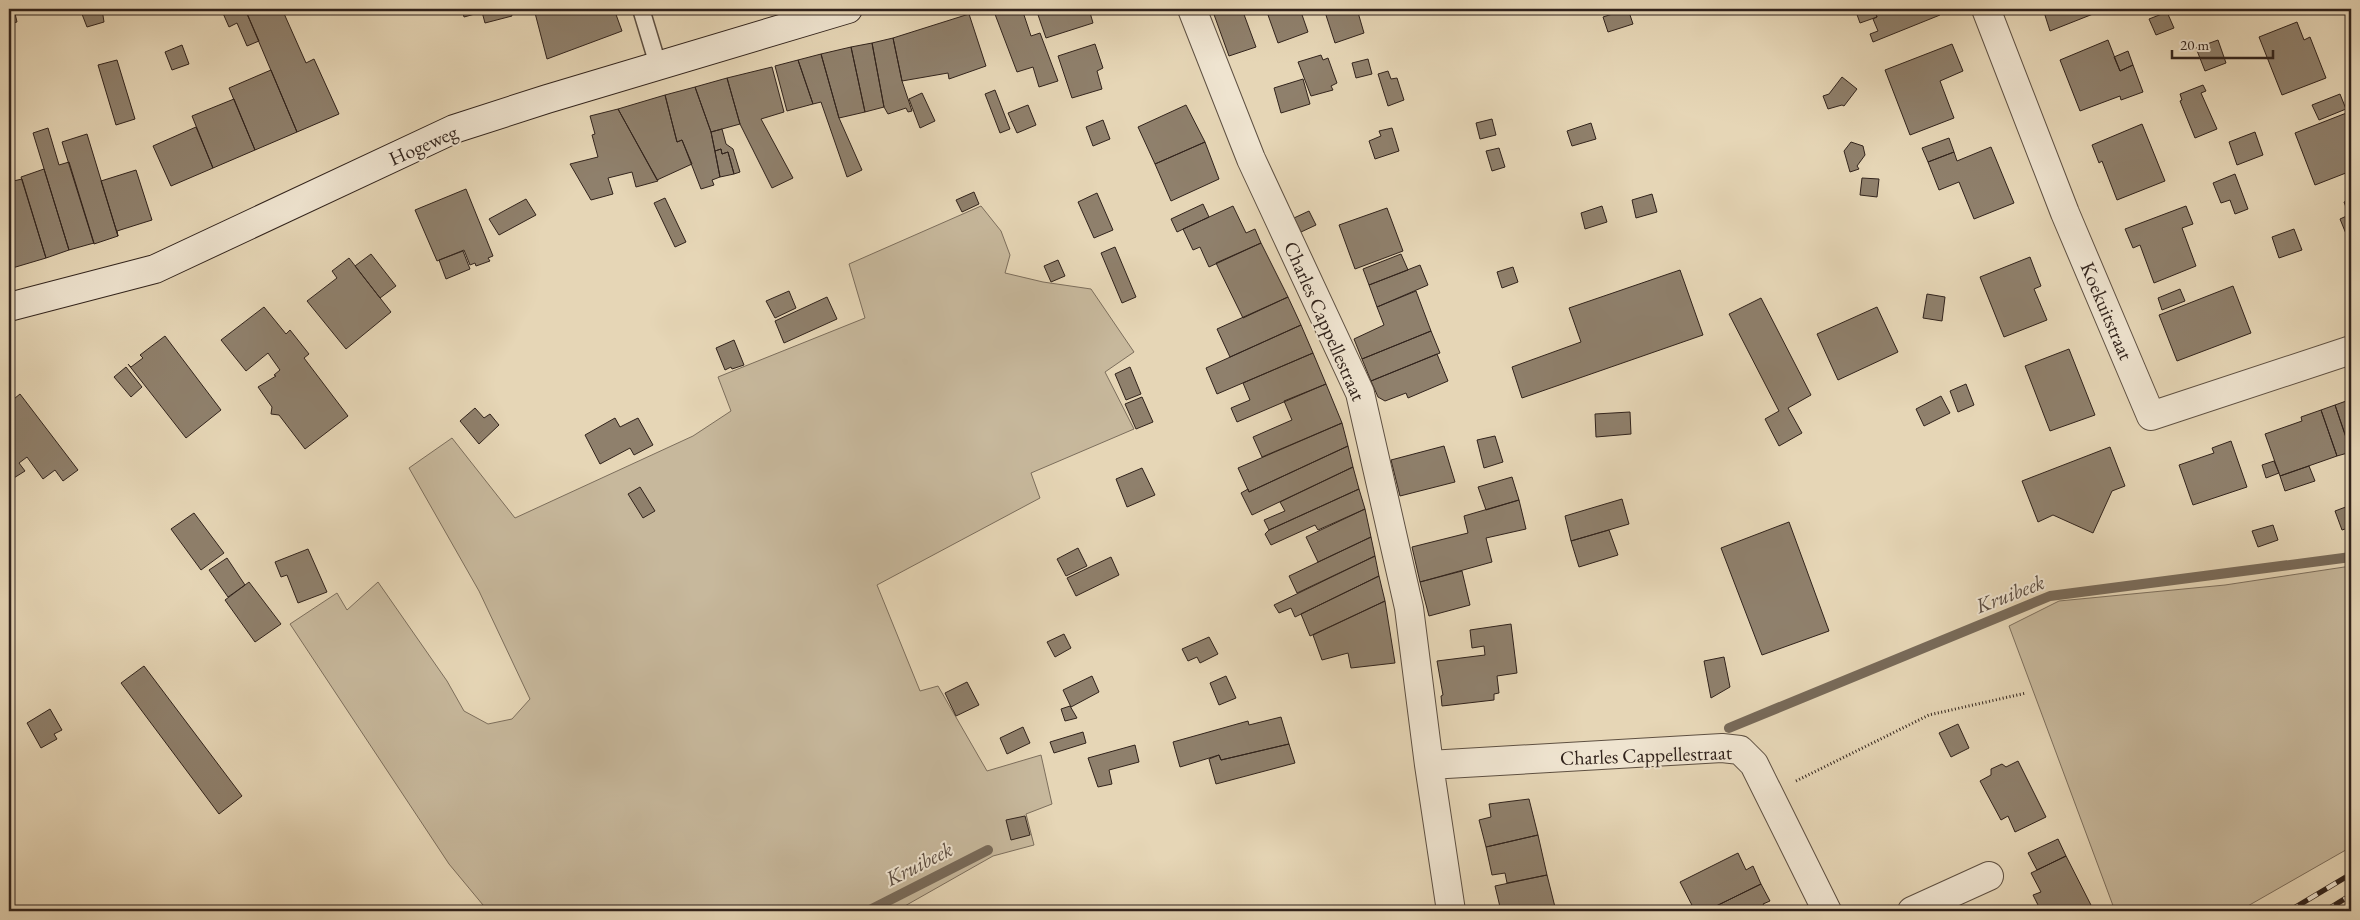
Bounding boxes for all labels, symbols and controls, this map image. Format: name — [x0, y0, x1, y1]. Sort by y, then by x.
scale bar — [2172, 28, 2274, 60]
text: 20 m — [2180, 35, 2209, 54]
street label: Hogeweg — [385, 118, 462, 172]
street label: Charles Cappellestraat — [1278, 237, 1372, 406]
street label: Koekuitstraat — [2075, 258, 2140, 365]
water label: Kruibeek — [1971, 568, 2049, 619]
street label: Charles Cappellestraat — [1560, 739, 1733, 771]
water label: Kruibeek — [880, 835, 957, 892]

